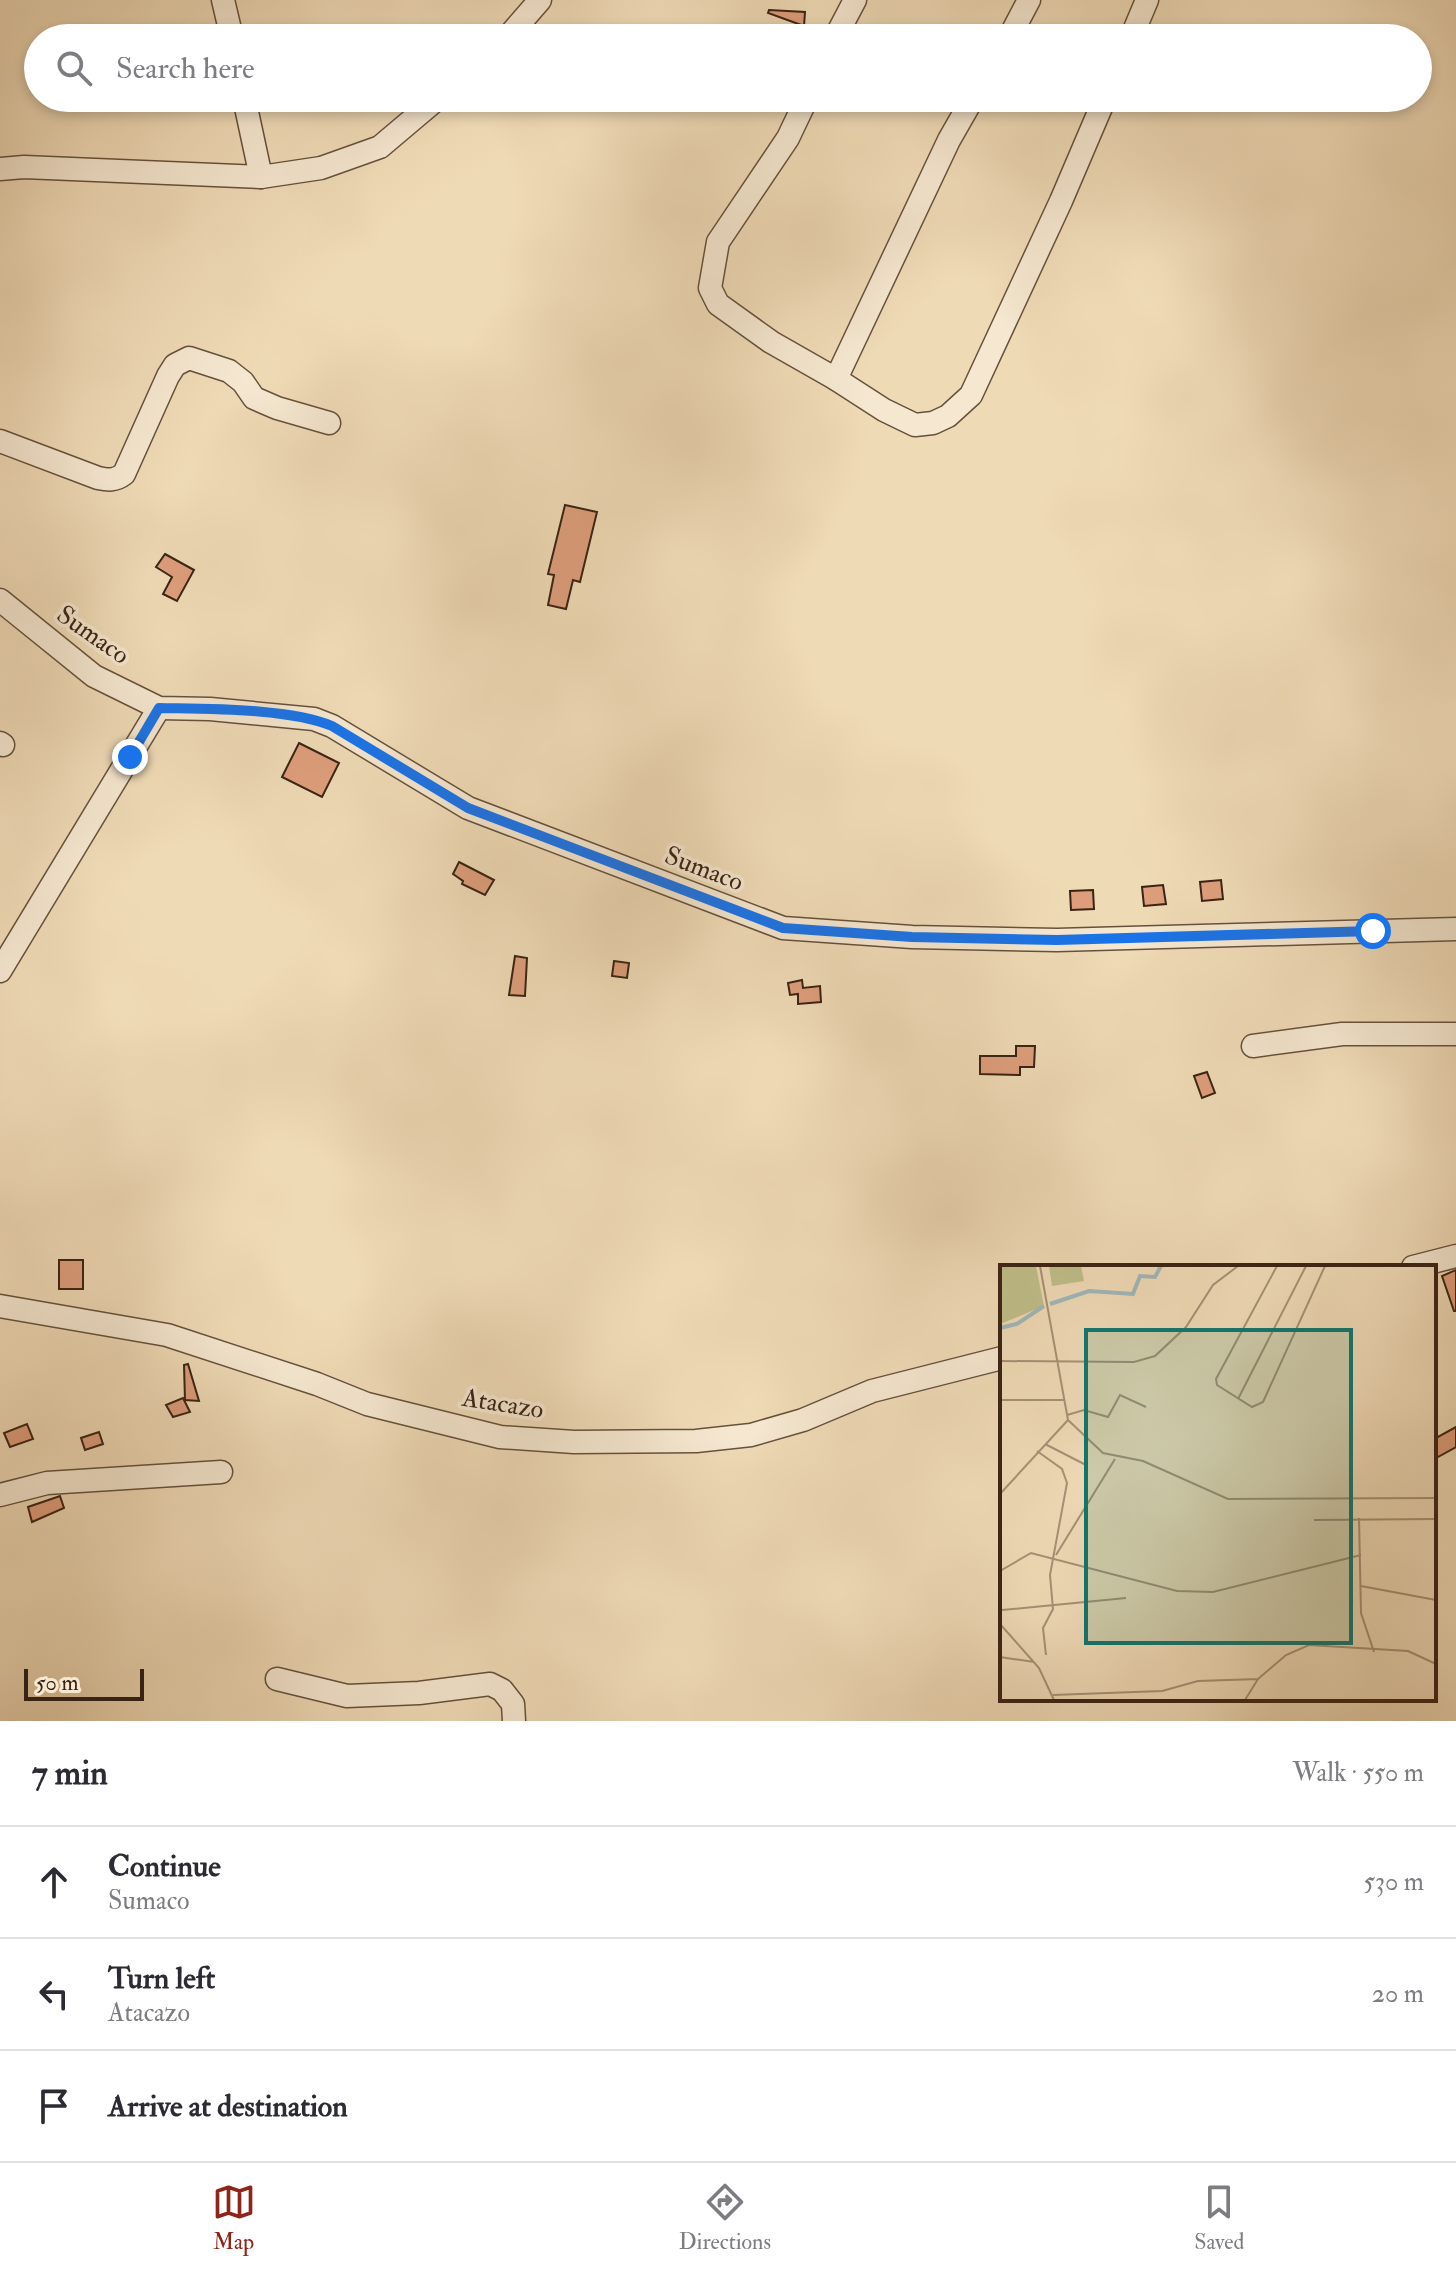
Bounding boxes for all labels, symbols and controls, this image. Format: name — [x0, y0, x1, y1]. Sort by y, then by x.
search box — [24, 24, 1432, 112]
icon: search — [52, 46, 96, 90]
text: Search here — [116, 50, 255, 87]
street label: Sumaco — [50, 598, 136, 672]
route end — [112, 739, 148, 775]
street label: Sumaco — [660, 839, 748, 899]
route start — [1355, 913, 1391, 949]
inset map — [1000, 1265, 1436, 1701]
street label: Atacazo — [459, 1382, 546, 1426]
scale bar — [24, 1665, 144, 1701]
text: 50 m — [36, 1669, 78, 1697]
text: 7 min — [32, 1752, 108, 1795]
text: Walk · 550 m — [1292, 1757, 1424, 1789]
text: Continue — [108, 1848, 221, 1885]
icon: ahead — [32, 1860, 76, 1904]
text: 530 m — [1364, 1866, 1424, 1898]
text: Sumaco — [108, 1885, 190, 1917]
text: Turn left — [108, 1960, 215, 1997]
icon: left — [32, 1972, 76, 2016]
text: 20 m — [1372, 1978, 1424, 2010]
text: Atacazo — [108, 1997, 190, 2029]
icon: arrive — [32, 2084, 76, 2128]
text: Arrive at destination — [108, 2088, 348, 2125]
tab: Map — [212, 2180, 256, 2256]
tab: Directions — [679, 2180, 771, 2256]
tab: Saved — [1194, 2180, 1244, 2256]

